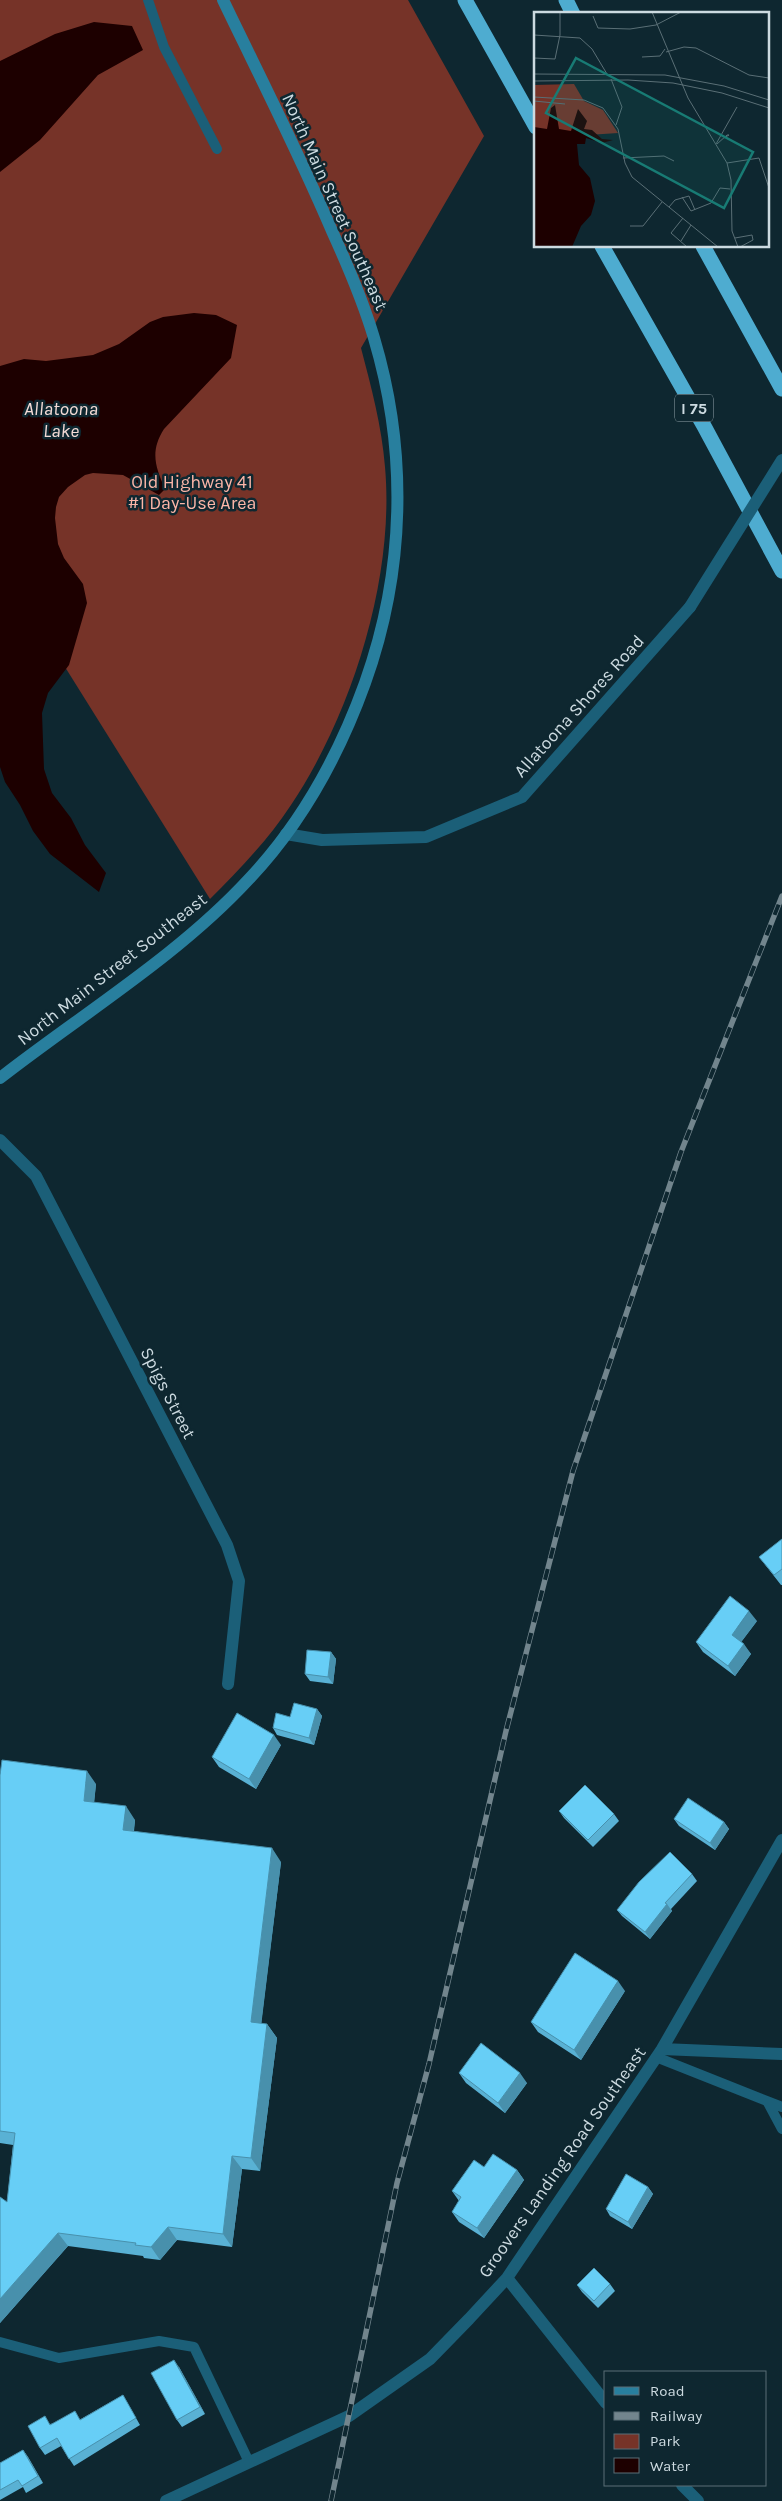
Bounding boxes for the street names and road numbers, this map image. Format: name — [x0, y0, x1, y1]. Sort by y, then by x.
street label: North Main Street Southeast — [277, 90, 393, 314]
road number: I 75 — [675, 394, 713, 422]
street label: Allatoona Shores Road — [509, 630, 649, 782]
street label: North Main Street Southeast — [13, 888, 211, 1050]
street label: Spigs Street — [135, 1343, 201, 1443]
street label: Groovers Landing Road Southeast — [473, 2042, 651, 2282]

